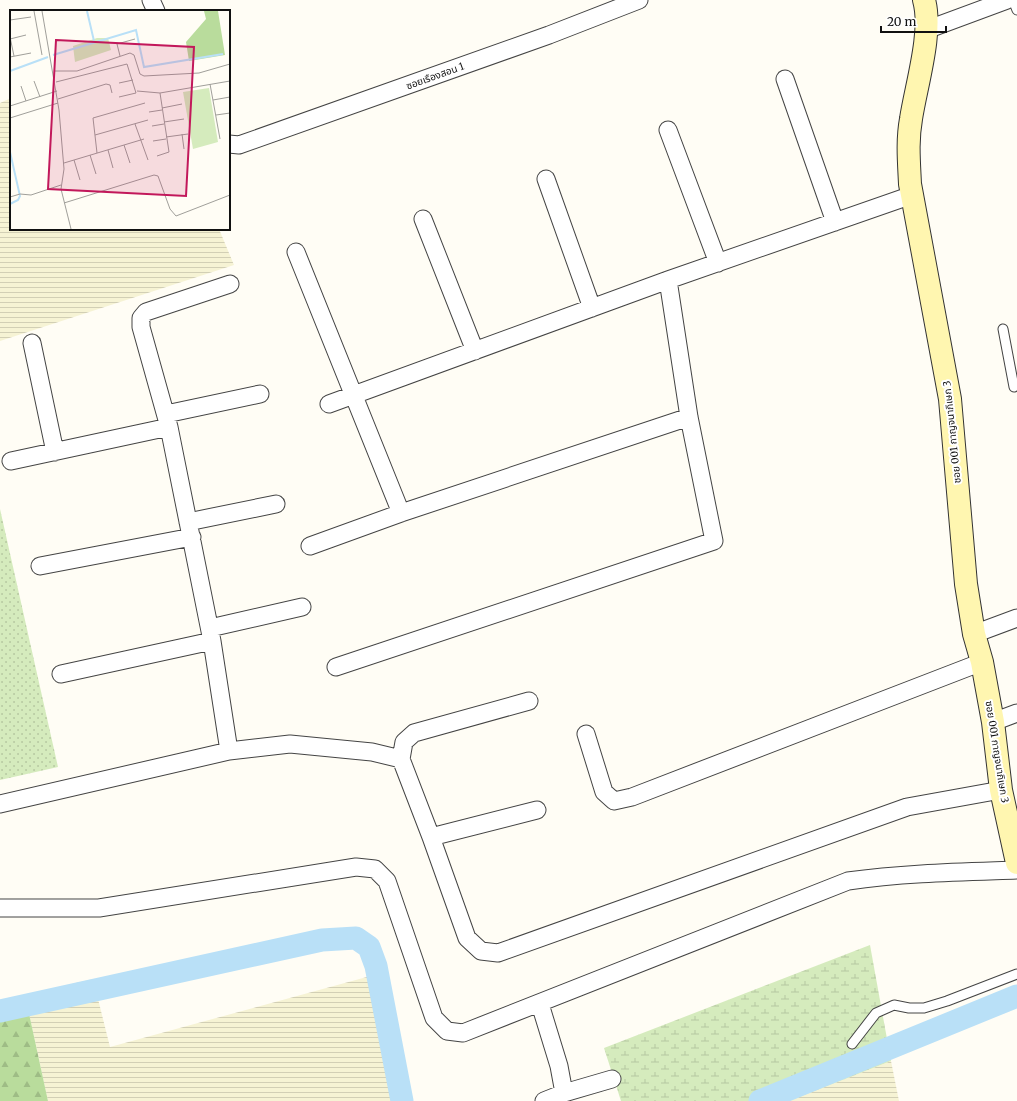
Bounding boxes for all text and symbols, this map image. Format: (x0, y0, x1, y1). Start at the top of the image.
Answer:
scale bar (881, 8, 946, 34)
inset map (10, 10, 230, 230)
text: 20 m (887, 14, 916, 29)
street label: ซอยเรืองสอน 1 (404, 59, 466, 92)
street label: ซอย 001 กาญจนาภิเษก 3 (940, 380, 964, 484)
street label: ซอย 001 กาญจนาภิเษก 3 (983, 700, 1012, 804)

